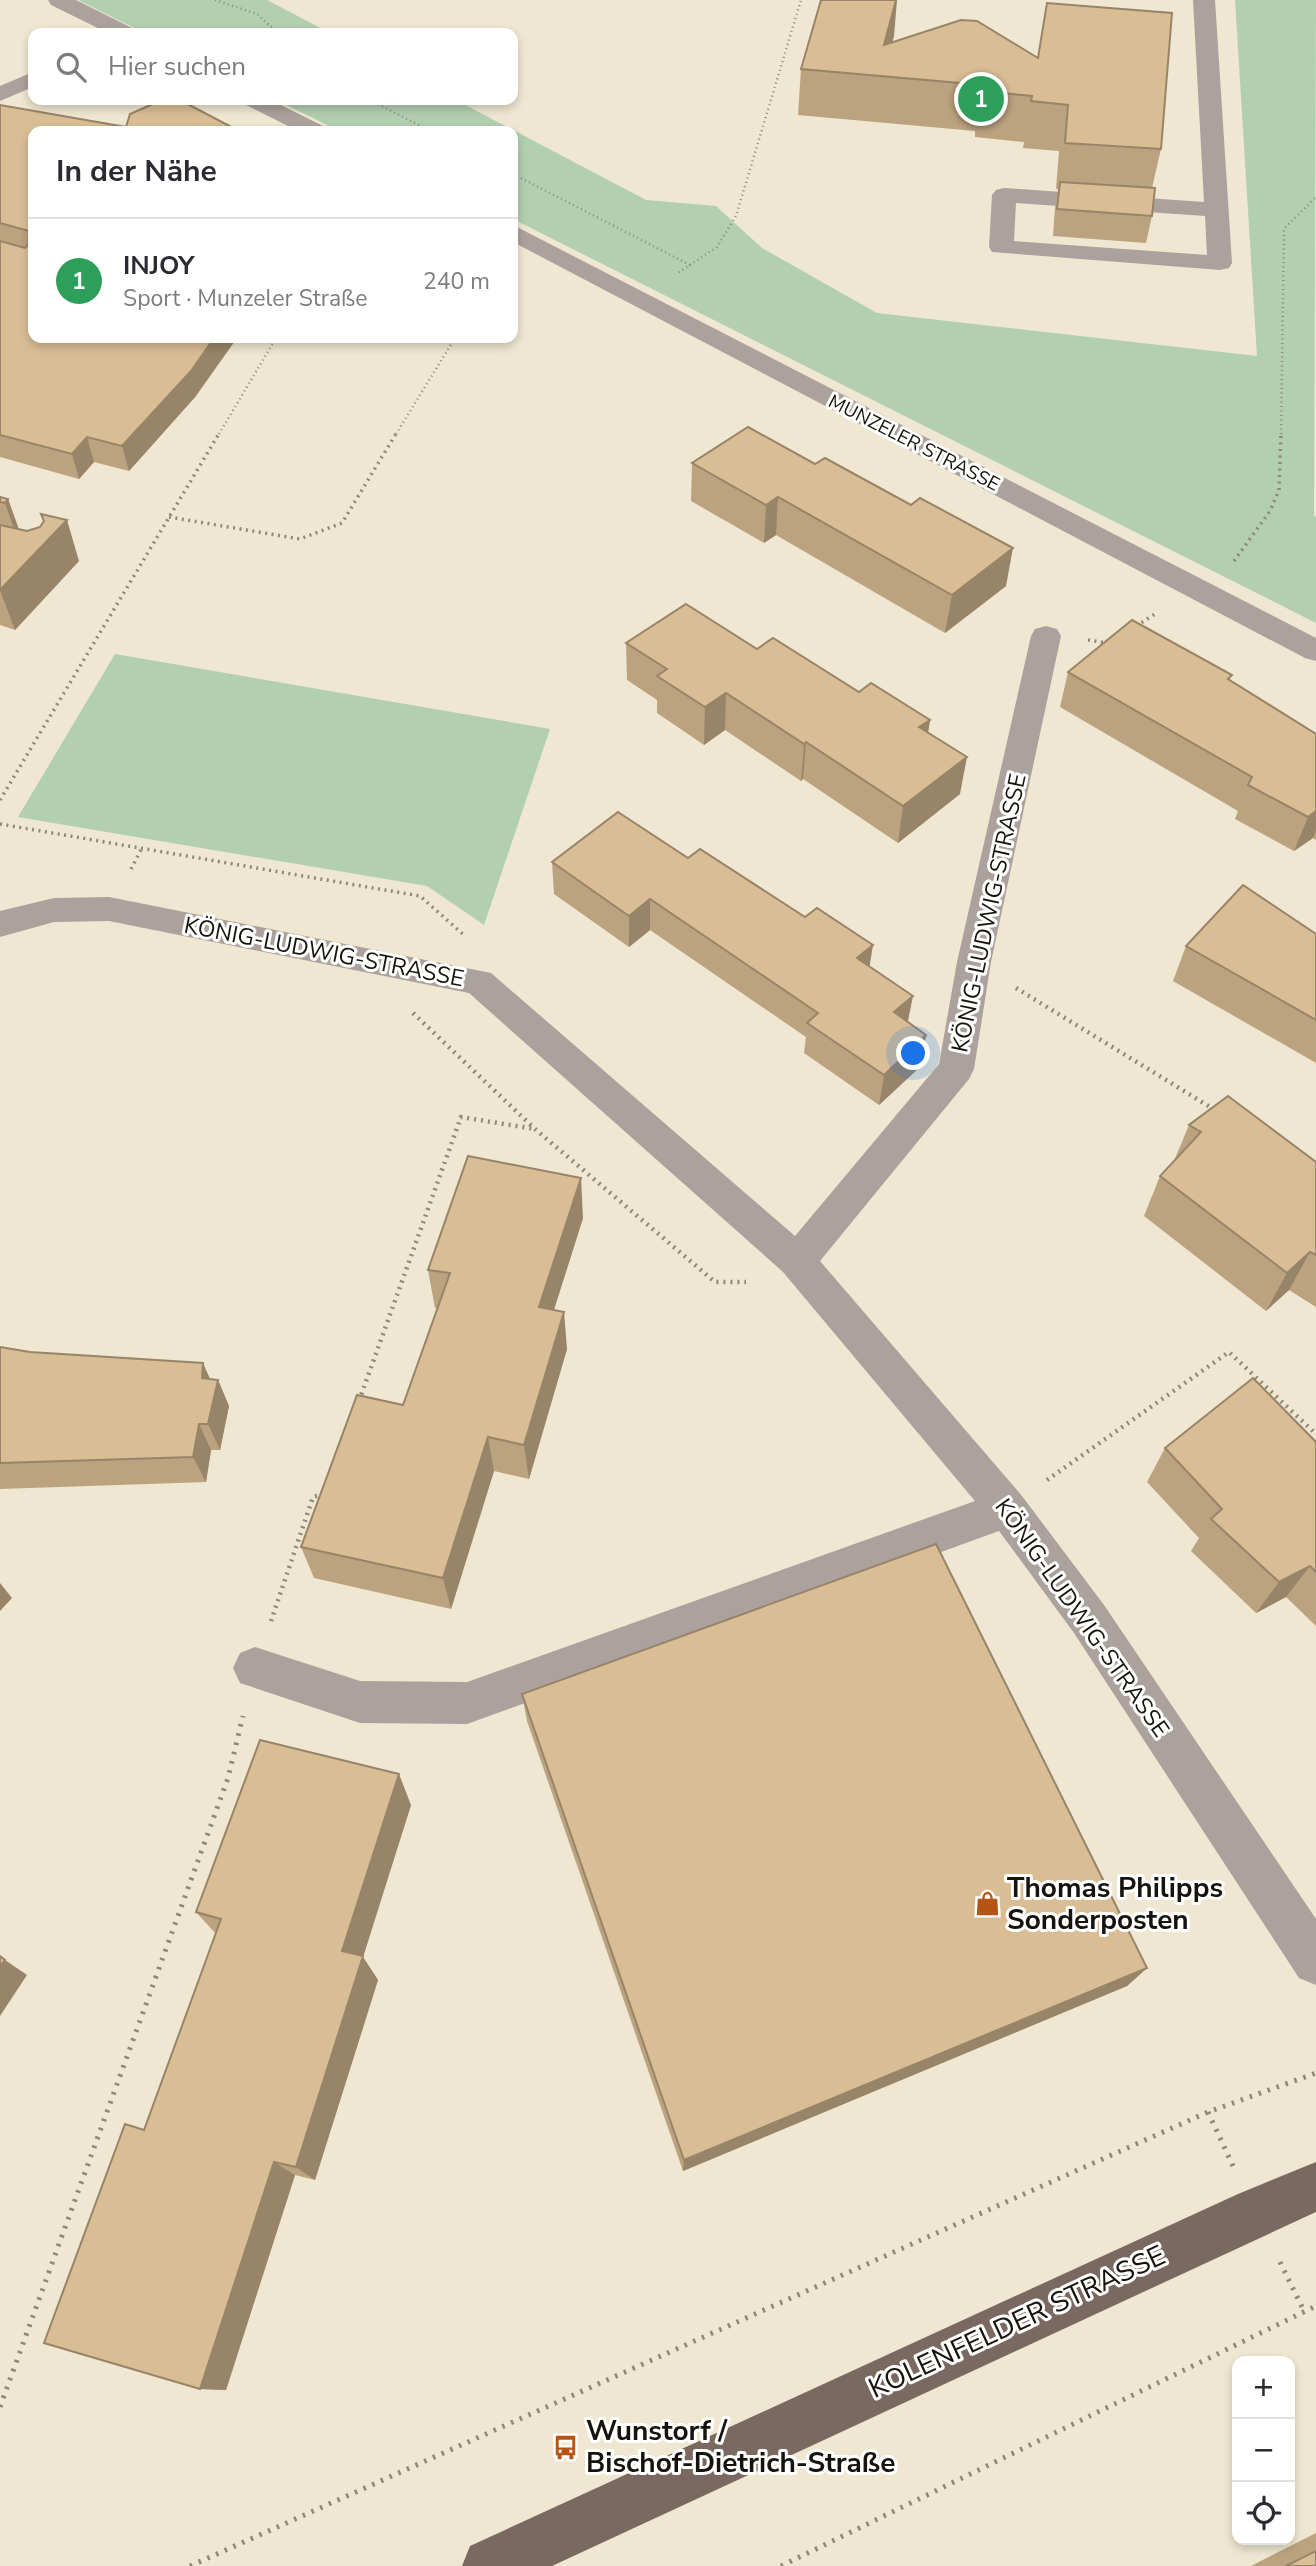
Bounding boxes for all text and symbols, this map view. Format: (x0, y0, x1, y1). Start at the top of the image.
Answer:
search box (28, 28, 518, 105)
icon: search (52, 48, 90, 86)
text: Hier suchen (108, 49, 246, 84)
pin: 1 (958, 73, 1004, 125)
text: In der Nähe (56, 151, 217, 192)
text: INJOY (123, 248, 194, 283)
text: 1 (72, 266, 86, 297)
text: 240 m (423, 266, 490, 297)
text: Sport · Munzeler Straße (123, 283, 368, 314)
street label: MUNZELER STRASSE (824, 389, 1004, 497)
street label: KÖNIG-LUDWIG-STRASSE (944, 771, 1034, 1055)
street label: KÖNIG-LUDWIG-STRASSE (181, 910, 467, 994)
your location (896, 1036, 930, 1070)
street label: KÖNIG-LUDWIG-STRASSE (988, 1493, 1176, 1743)
place label: Thomas Philipps Sonderposten (1007, 1869, 1223, 1939)
shop icon: Thomas Philipps Sonderposten (973, 1890, 1001, 1918)
street label: KOLENFELDER STRASSE (862, 2236, 1172, 2408)
map controls (1232, 2356, 1295, 2545)
button: + (1232, 2356, 1295, 2419)
place label: Wunstorf / Bischof-Dietrich-Straße (586, 2412, 895, 2482)
button: − (1232, 2419, 1295, 2482)
bus stop icon: Wunstorf / Bischof-Dietrich-Straße (552, 2433, 580, 2461)
button: locate (1232, 2482, 1295, 2545)

